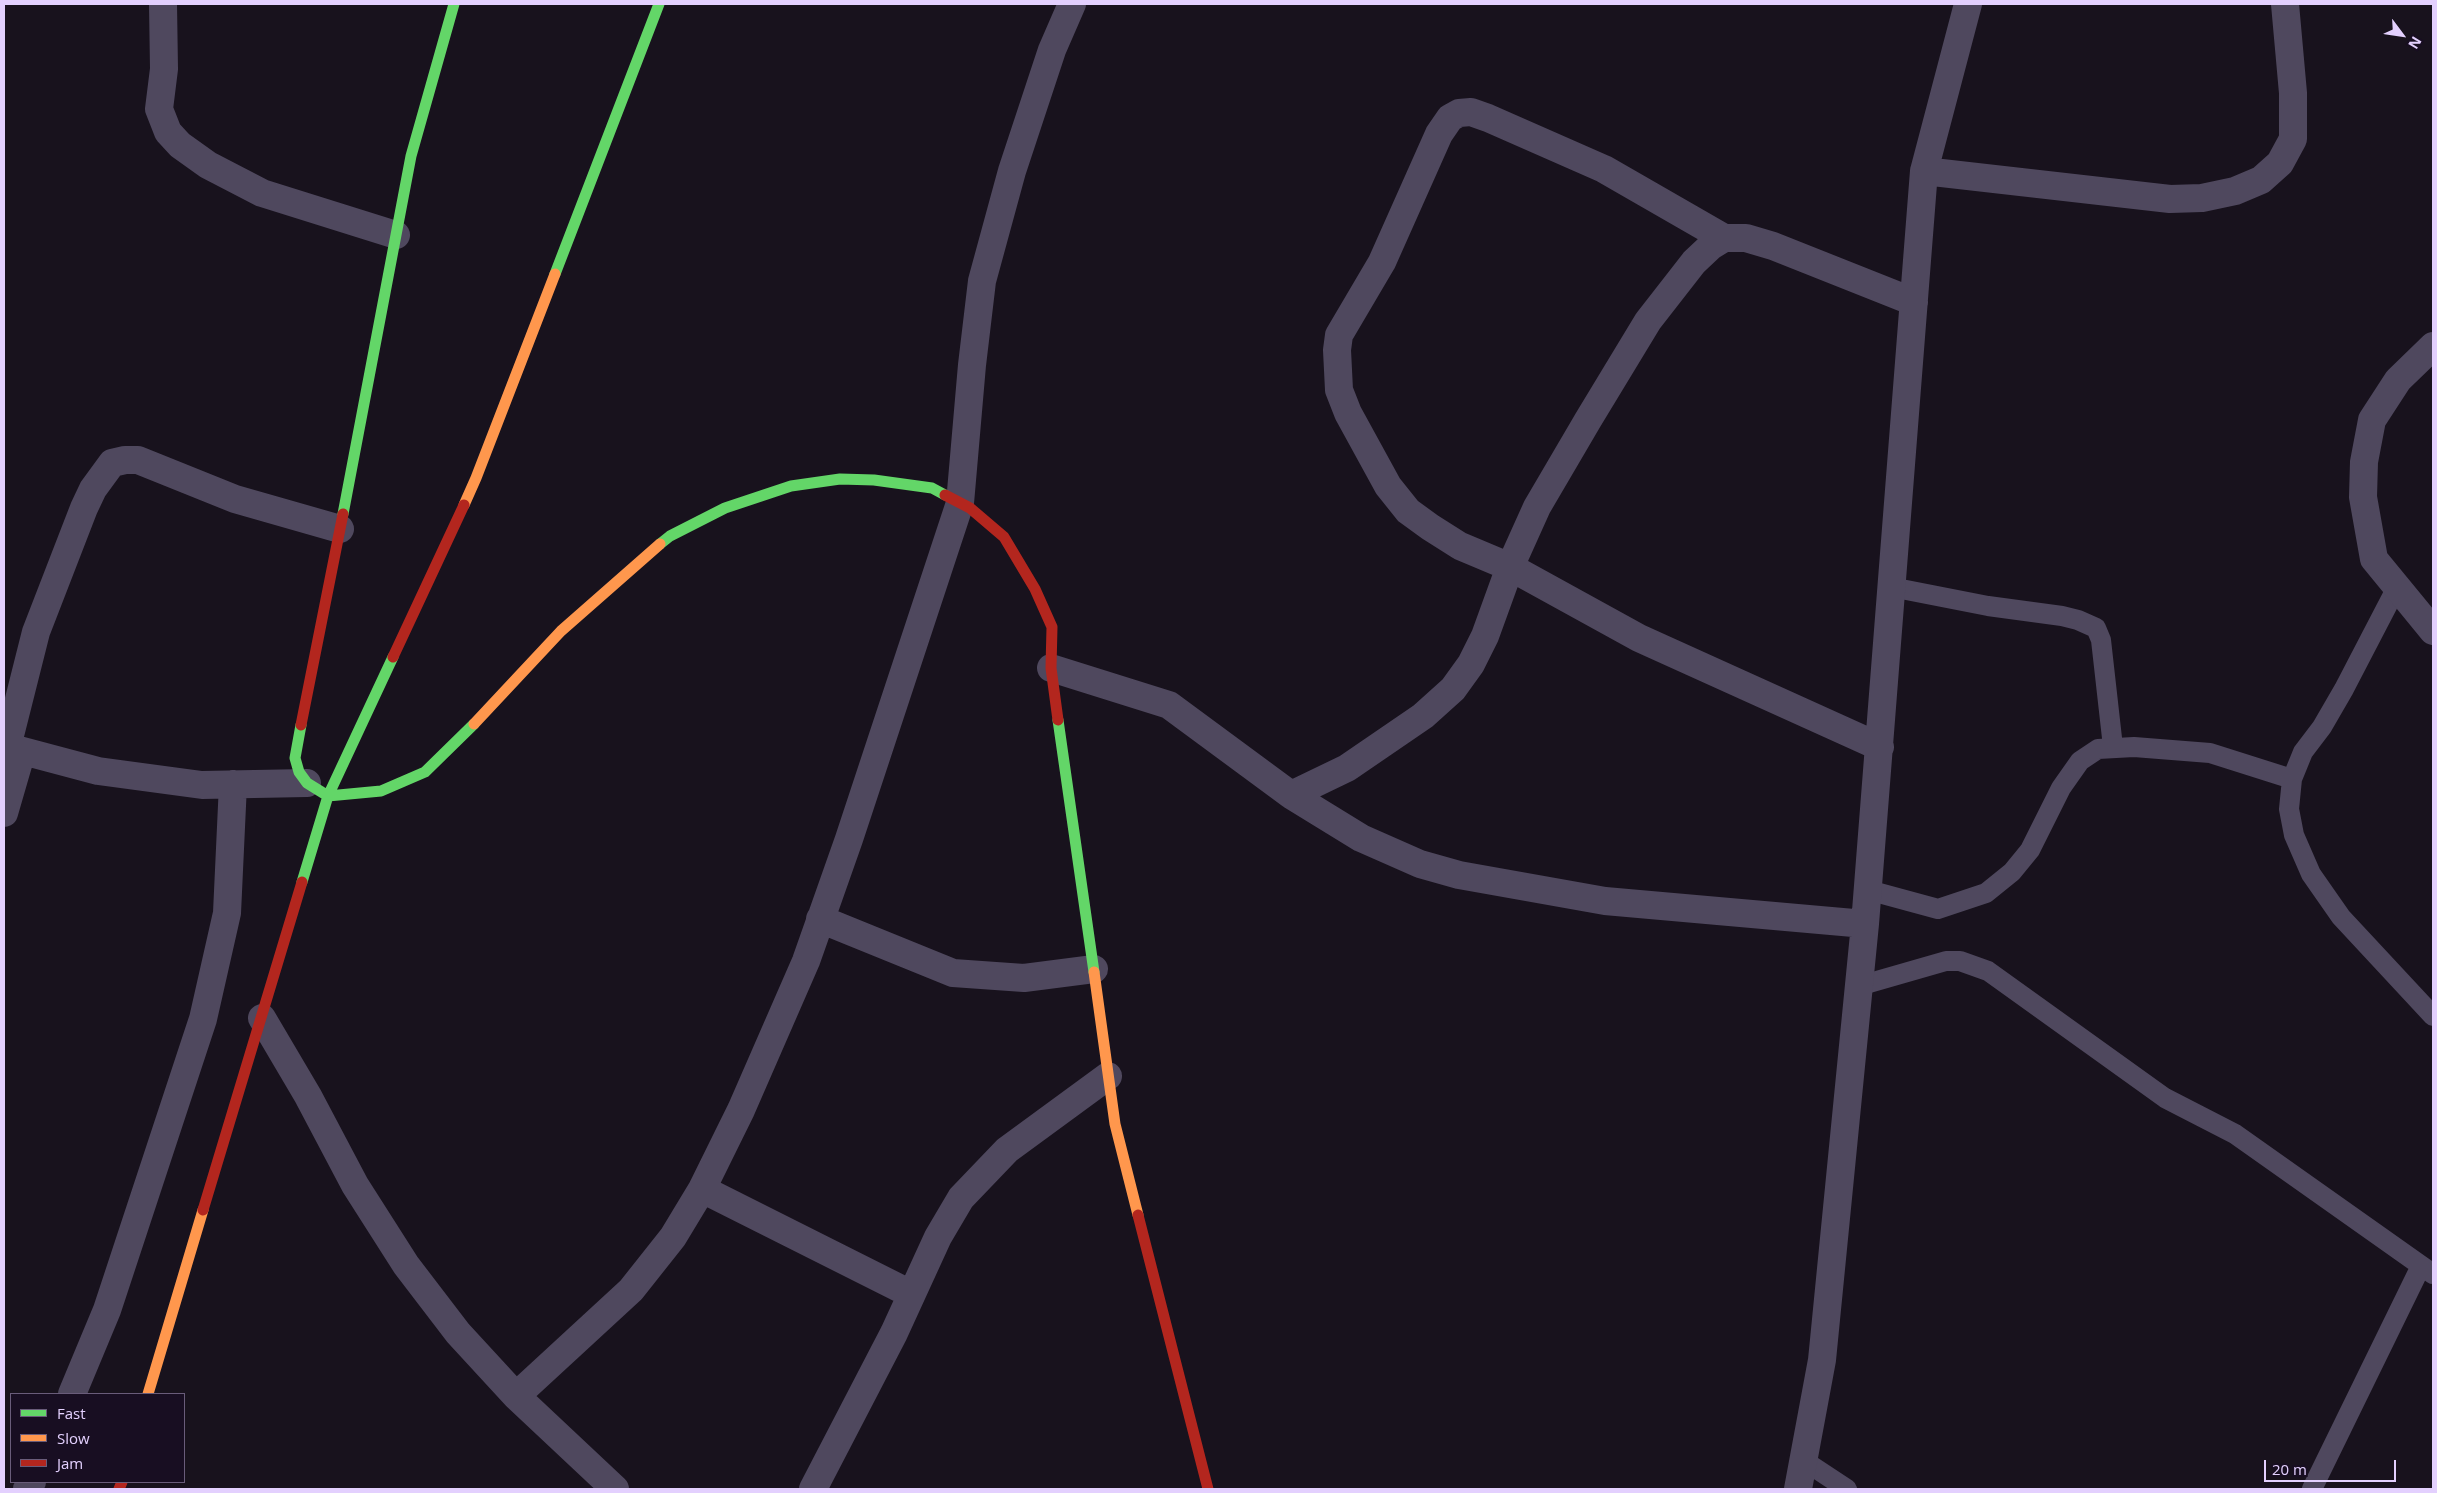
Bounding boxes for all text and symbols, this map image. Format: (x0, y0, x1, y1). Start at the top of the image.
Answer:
north arrow (2377, 10, 2427, 60)
text: N (2404, 33, 2426, 53)
legend (10, 1393, 185, 1483)
text: Fast (57, 1403, 86, 1423)
text: Slow (57, 1428, 90, 1448)
scale bar (2267, 1450, 2400, 1482)
text: Jam (57, 1453, 83, 1473)
text: 20 m (2272, 1459, 2307, 1479)

